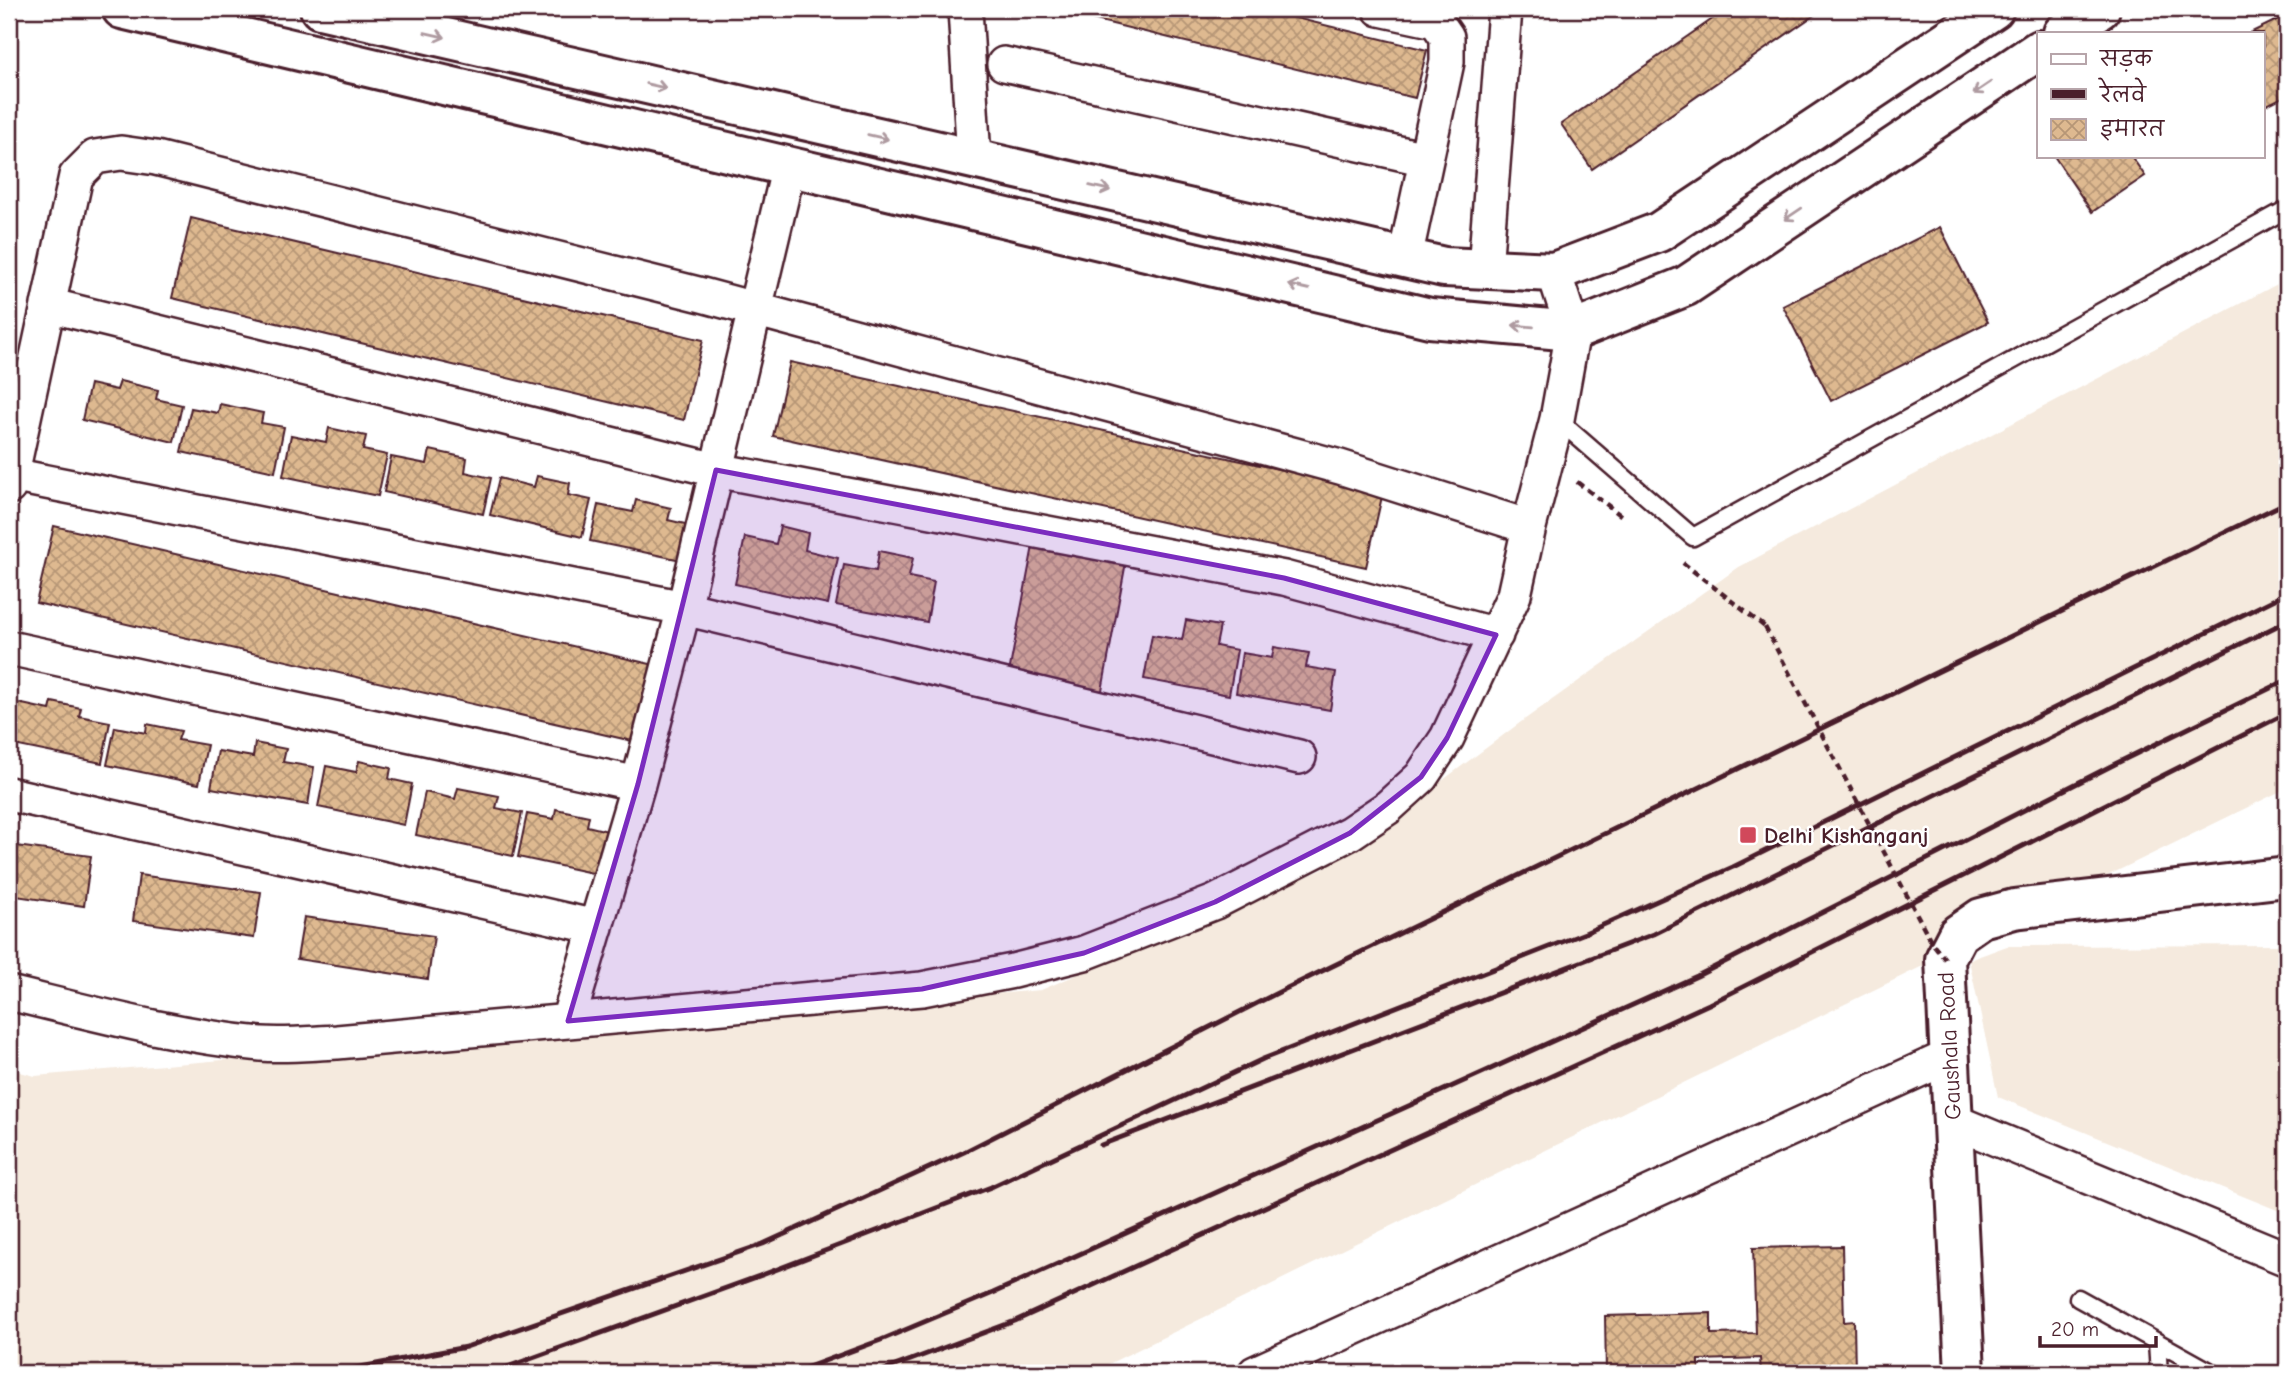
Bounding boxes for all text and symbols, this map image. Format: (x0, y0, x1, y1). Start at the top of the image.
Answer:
one-way arrow (423, 29, 445, 42)
legend (2037, 32, 2264, 158)
text: सड़क (2099, 47, 2153, 72)
text: रेलवे (2097, 77, 2147, 107)
one-way arrow (644, 80, 667, 93)
one-way arrow (1973, 80, 1992, 95)
text: इमारत (2100, 117, 2166, 141)
one-way arrow (866, 131, 889, 144)
one-way arrow (1088, 182, 1111, 195)
one-way arrow (1784, 207, 1803, 221)
one-way arrow (1288, 279, 1311, 293)
one-way arrow (1512, 320, 1535, 333)
place label: Delhi Kishanganj (1764, 822, 1928, 849)
marker: Delhi Kishanganj (1738, 825, 1758, 845)
street label: Gaushala Road (1932, 971, 1967, 1121)
scale bar (2040, 1305, 2156, 1349)
text: 20 m (2051, 1317, 2099, 1341)

